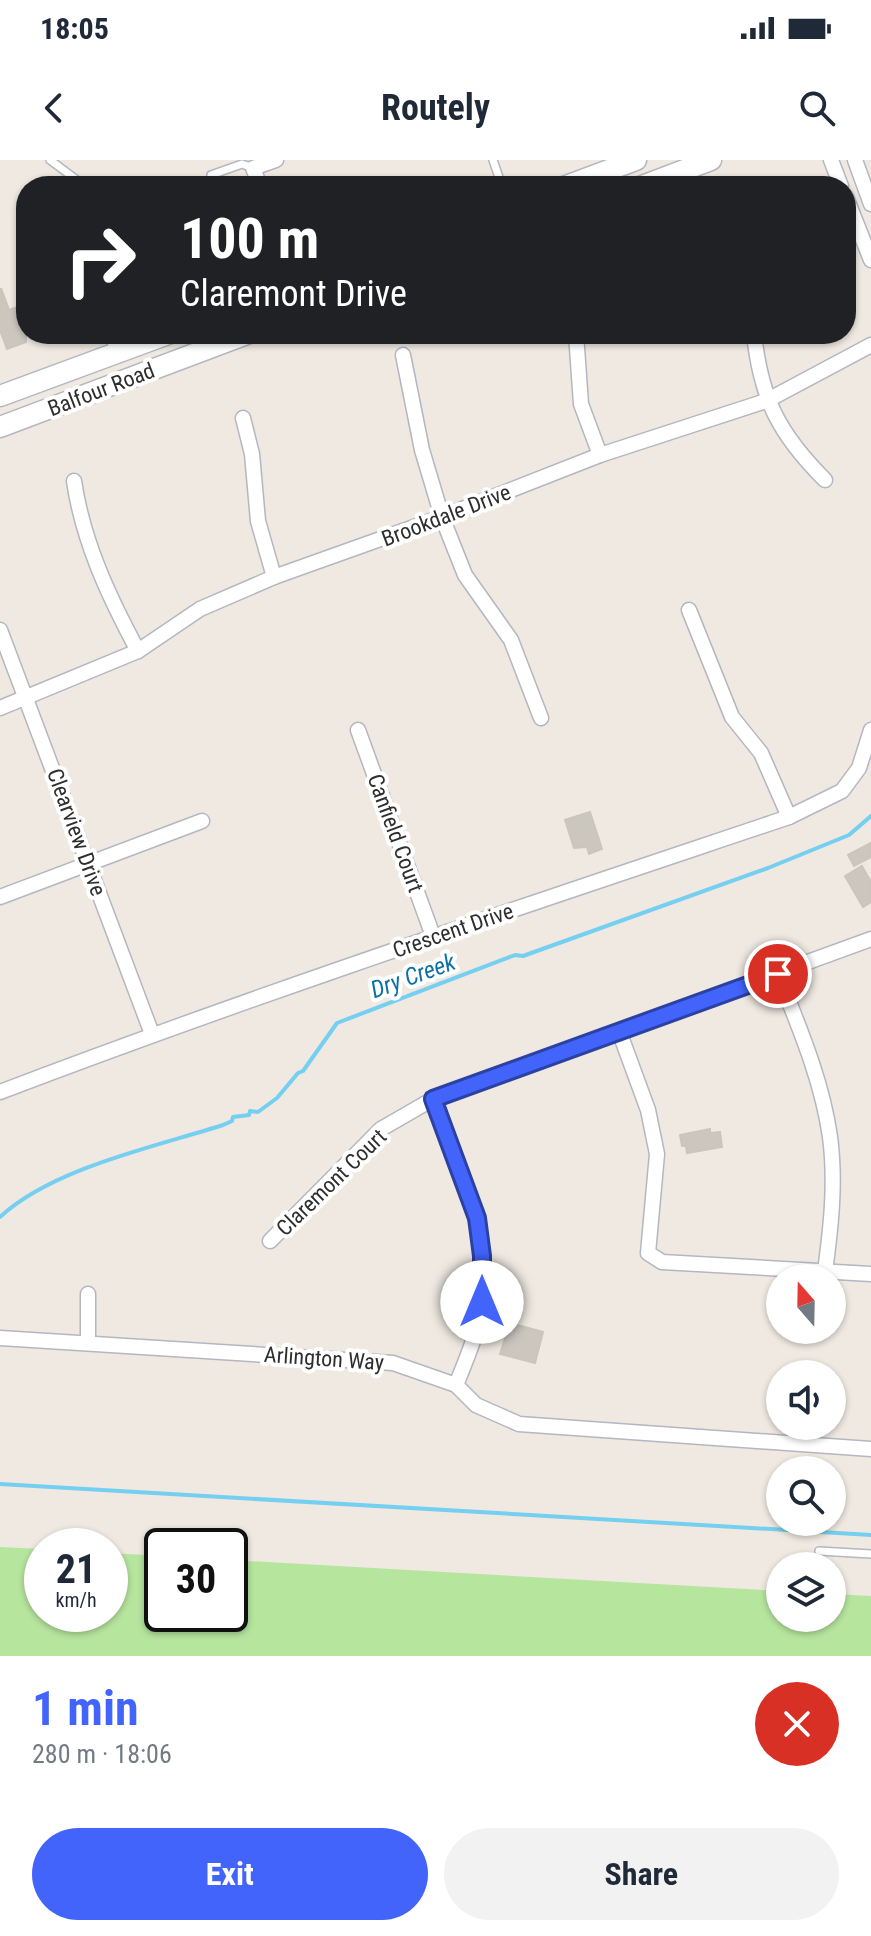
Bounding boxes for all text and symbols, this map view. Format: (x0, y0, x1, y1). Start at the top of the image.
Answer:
text: 18:05 (40, 11, 109, 46)
icon: back (32, 86, 76, 130)
icon: search (795, 86, 839, 130)
text: Routely (381, 87, 490, 129)
text: 100 m (180, 206, 319, 272)
icon: right (48, 208, 152, 312)
text: Claremont Drive (180, 273, 407, 315)
street label: Balfour Road (44, 358, 158, 421)
street label: Brookdale Drive (378, 479, 514, 552)
street label: Clearview Drive (42, 765, 111, 899)
street label: Canfield Court (363, 771, 428, 896)
street label: Crescent Drive (390, 898, 517, 963)
pin (744, 940, 812, 1008)
water label: Dry Creek (367, 948, 460, 1004)
icon: arrive (756, 952, 800, 996)
street label: Claremont Court (271, 1124, 391, 1241)
position arrow (440, 1260, 524, 1344)
north arrow (766, 1264, 846, 1344)
map controls (766, 1264, 846, 1632)
street label: Arlington Way (263, 1342, 385, 1375)
button: sound (766, 1360, 846, 1440)
button: search (766, 1456, 846, 1536)
speed limit sign: 30 (144, 1528, 248, 1632)
text: 21 (56, 1546, 96, 1593)
button: layers (766, 1552, 846, 1632)
text: km/h (55, 1588, 97, 1612)
text: 1 min (32, 1680, 139, 1737)
button: close (755, 1682, 839, 1766)
text: 280 m · 18:06 (32, 1739, 172, 1769)
button: Exit (32, 1828, 428, 1920)
button: Share (444, 1828, 839, 1920)

